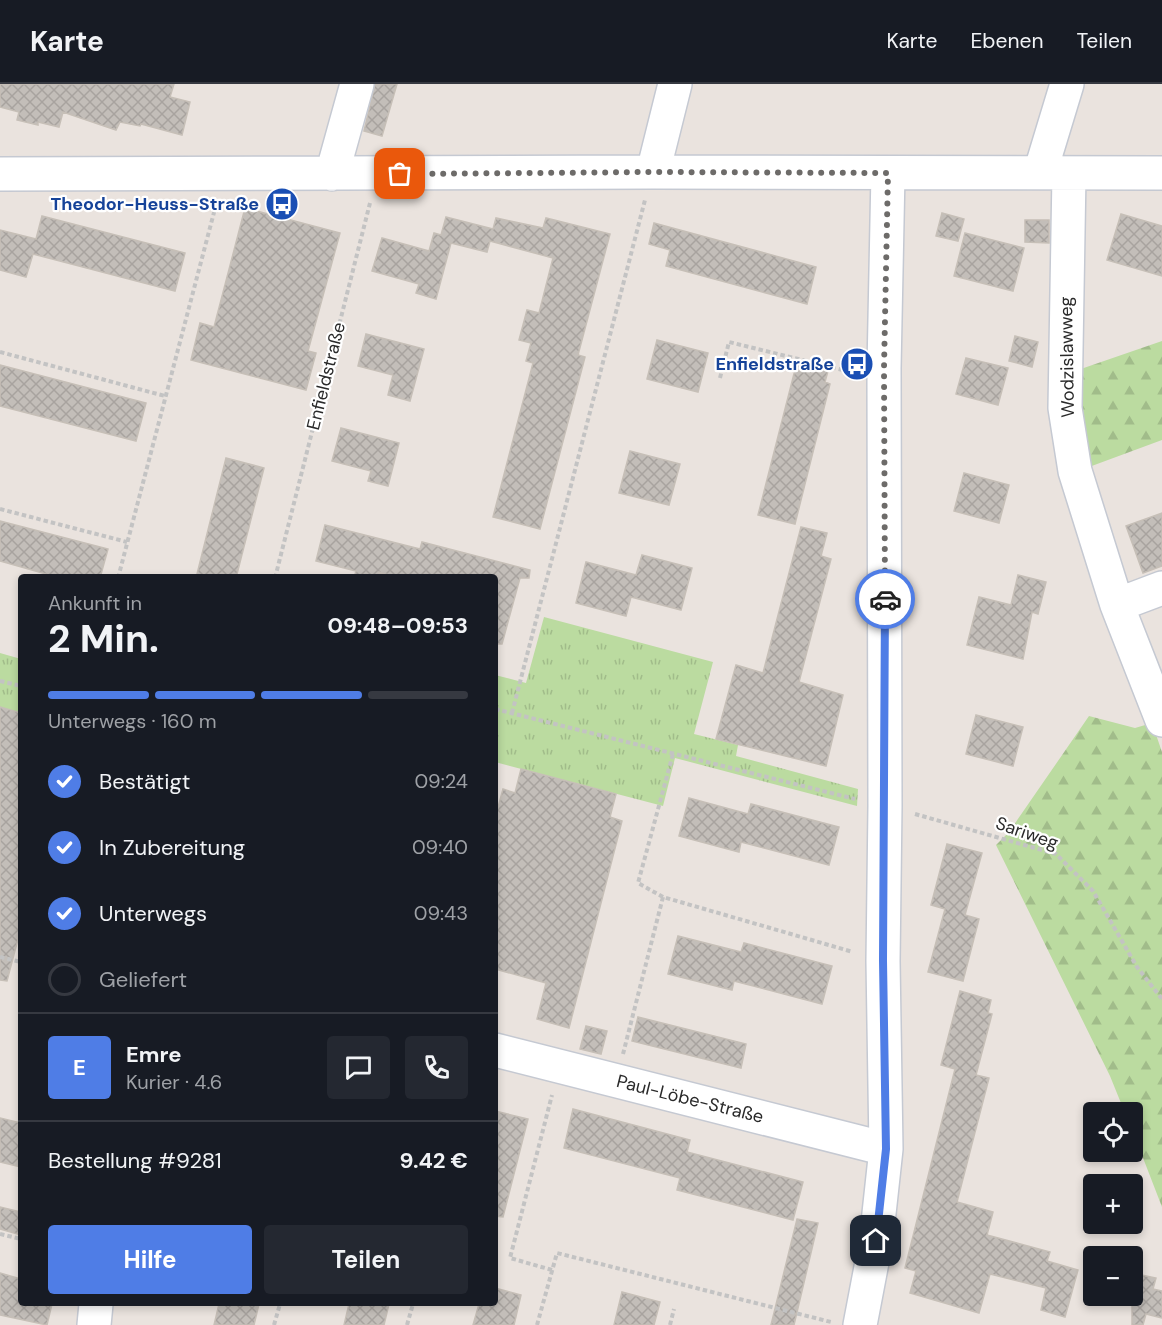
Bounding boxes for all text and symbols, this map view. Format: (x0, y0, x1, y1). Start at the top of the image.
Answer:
text: Karte (30, 23, 104, 60)
text: Karte (887, 27, 937, 55)
text: Ebenen (970, 27, 1043, 55)
text: Teilen (1076, 27, 1132, 55)
pin (374, 148, 425, 199)
icon: bag (383, 157, 416, 190)
bus stop icon: Theodor-Heuss-Straße (264, 186, 300, 222)
place label: Theodor-Heuss-Straße (50, 192, 259, 216)
street label: Wodzislawweg (1054, 296, 1080, 418)
street label: Enfieldstraße (301, 320, 351, 432)
bus stop icon: Enfieldstraße (839, 346, 875, 382)
place label: Enfieldstraße (715, 352, 834, 376)
courier (855, 569, 915, 629)
icon: car (869, 583, 902, 616)
text: Ankunft in (48, 590, 142, 616)
text: 09:48–09:53 (327, 611, 468, 640)
text: 2 Min. (48, 613, 159, 664)
text: Unterwegs · 160 m (48, 708, 217, 734)
icon: check (48, 765, 81, 798)
text: Bestätigt (99, 767, 190, 796)
text: 09:24 (414, 768, 468, 794)
street label: Sariweg (992, 811, 1062, 855)
icon: check (48, 831, 81, 864)
text: In Zubereitung (99, 833, 245, 862)
text: 09:40 (412, 834, 468, 860)
icon: check (48, 897, 81, 930)
text: Unterwegs (99, 899, 207, 928)
text: 09:43 (414, 900, 468, 926)
text: Geliefert (99, 965, 187, 994)
button: chat (327, 1036, 390, 1099)
button: phone (405, 1036, 468, 1099)
text: Emre (126, 1040, 182, 1069)
text: E (73, 1053, 86, 1082)
text: Kurier · 4.6 (126, 1069, 222, 1095)
street label: Paul-Löbe-Straße (614, 1069, 766, 1129)
map controls (1083, 1102, 1143, 1306)
button: locate (1083, 1102, 1143, 1162)
text: Bestellung #9281 (48, 1146, 222, 1175)
text: 9.42 € (400, 1146, 468, 1175)
button: + (1083, 1174, 1143, 1234)
pin (850, 1215, 901, 1266)
icon: home (859, 1224, 892, 1257)
button: Hilfe (48, 1225, 252, 1294)
button: Teilen (264, 1225, 468, 1294)
button: − (1083, 1246, 1143, 1306)

